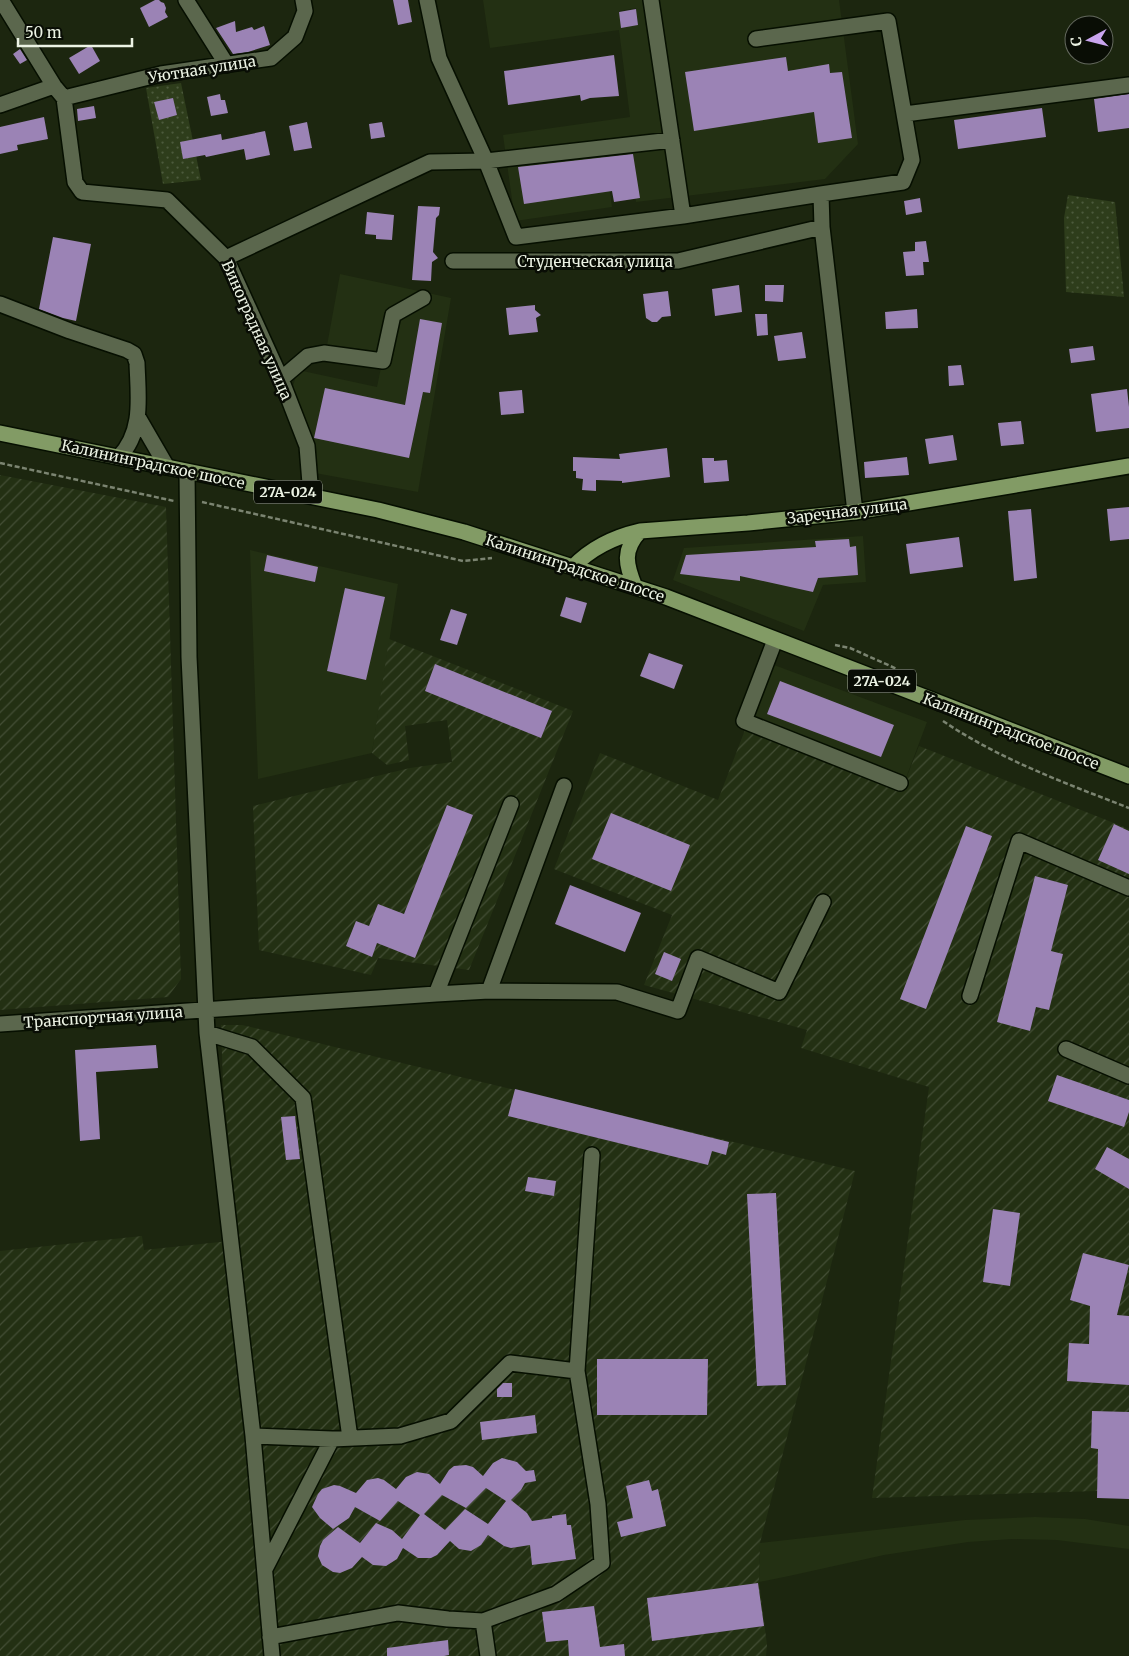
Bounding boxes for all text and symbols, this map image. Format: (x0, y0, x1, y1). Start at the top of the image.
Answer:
scale bar (18, 15, 131, 47)
north arrow (1064, 15, 1114, 65)
text: 50 m (25, 23, 62, 42)
text: С (1067, 36, 1086, 47)
street label: Уютная улица (146, 51, 257, 87)
street label: Студенческая улица (517, 252, 673, 271)
street label: Виноградная улица (218, 257, 296, 403)
street label: Калининградское шоссе (60, 435, 247, 493)
road number: 27А-024 (254, 481, 322, 504)
street label: Заречная улица (786, 494, 908, 528)
street label: Калининградское шоссе (483, 530, 667, 606)
road number: 27А-024 (848, 669, 916, 692)
street label: Калининградское шоссе (920, 689, 1102, 773)
street label: Транспортная улица (23, 1002, 183, 1032)

